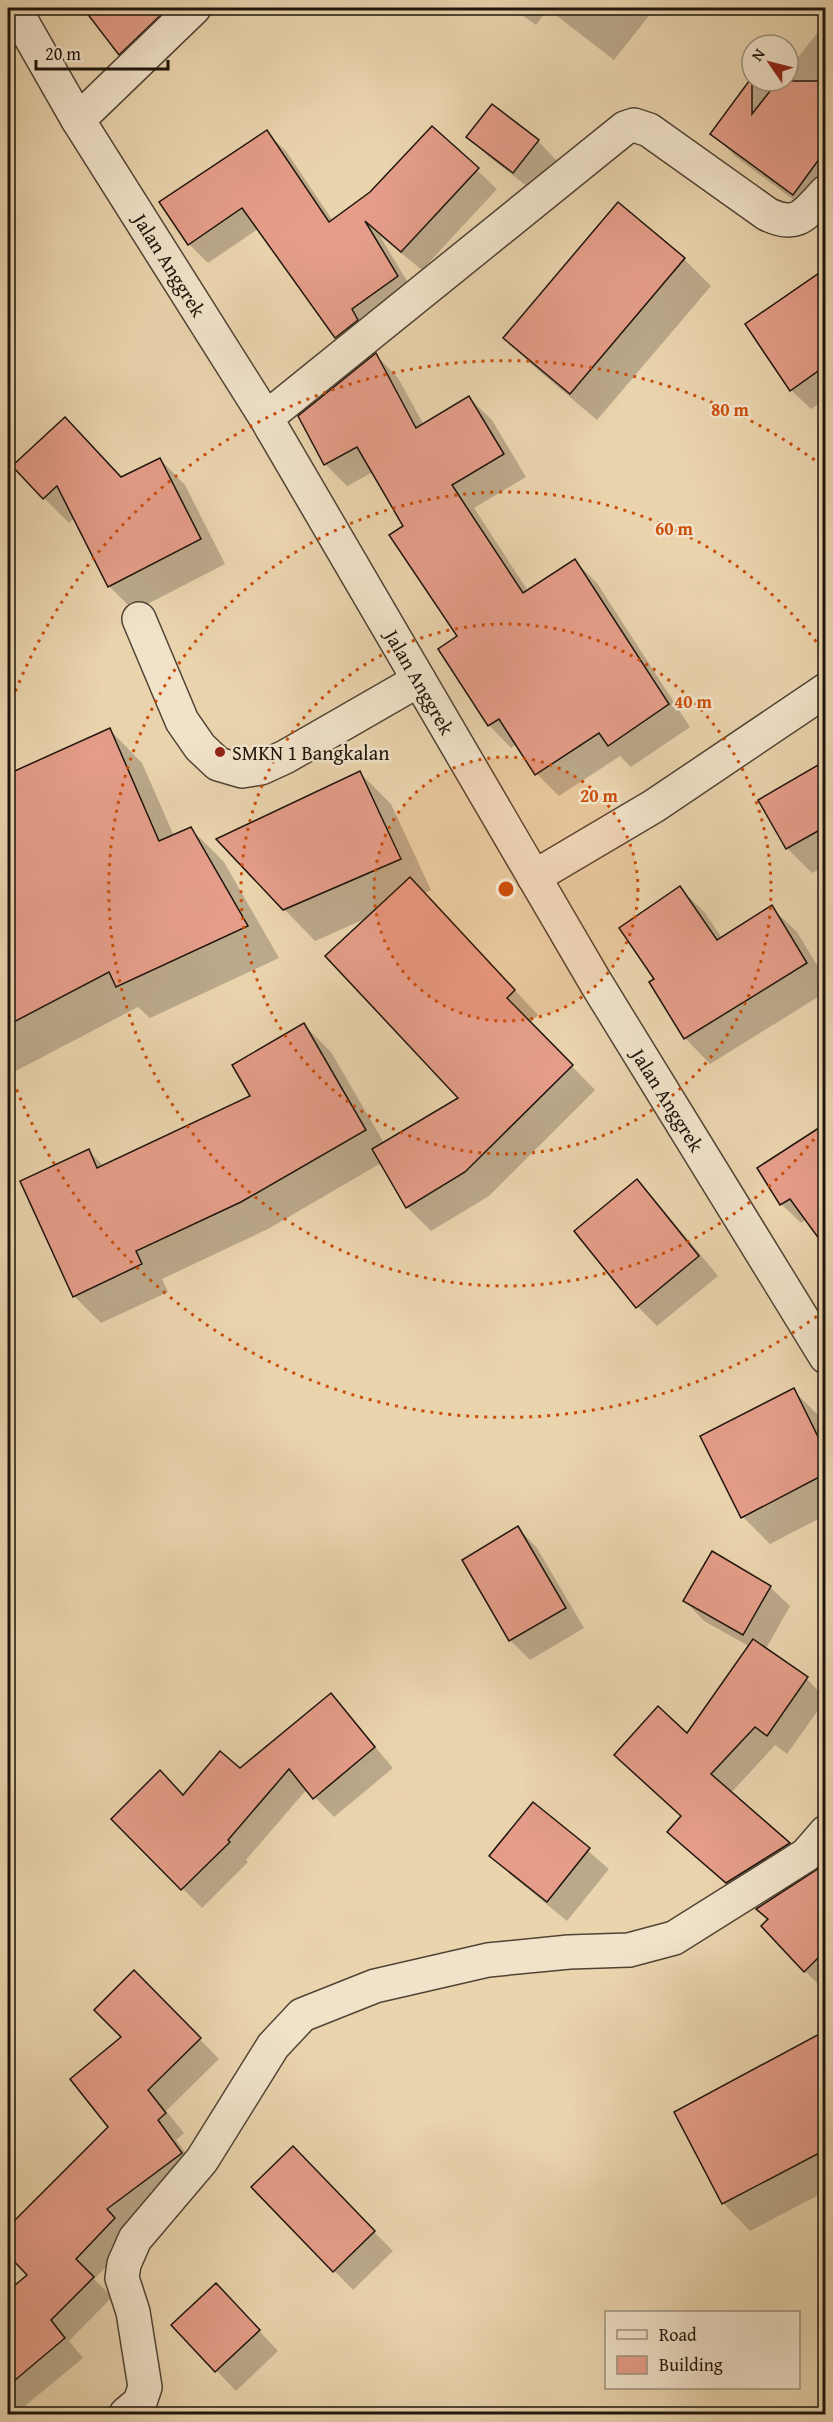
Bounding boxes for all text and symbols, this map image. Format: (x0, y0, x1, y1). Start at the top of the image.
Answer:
scale bar (36, 33, 168, 71)
north arrow (740, 33, 800, 93)
text: 20 m (45, 40, 81, 67)
text: N (745, 43, 771, 66)
street label: Jalan Anggrek (125, 205, 214, 323)
text: 80 m (711, 396, 750, 423)
text: 60 m (655, 515, 694, 542)
street label: Jalan Anggrek (377, 621, 462, 741)
text: 40 m (674, 688, 713, 715)
place label: SMKN 1 Bangkalan (232, 738, 389, 767)
marker: SMKN 1 Bangkalan (213, 745, 227, 759)
text: 20 m (580, 782, 619, 809)
centre of rings (496, 879, 516, 899)
street label: Jalan Anggrek (623, 1040, 712, 1158)
legend (605, 2311, 800, 2389)
text: Road (659, 2321, 697, 2348)
text: Building (659, 2351, 723, 2378)

